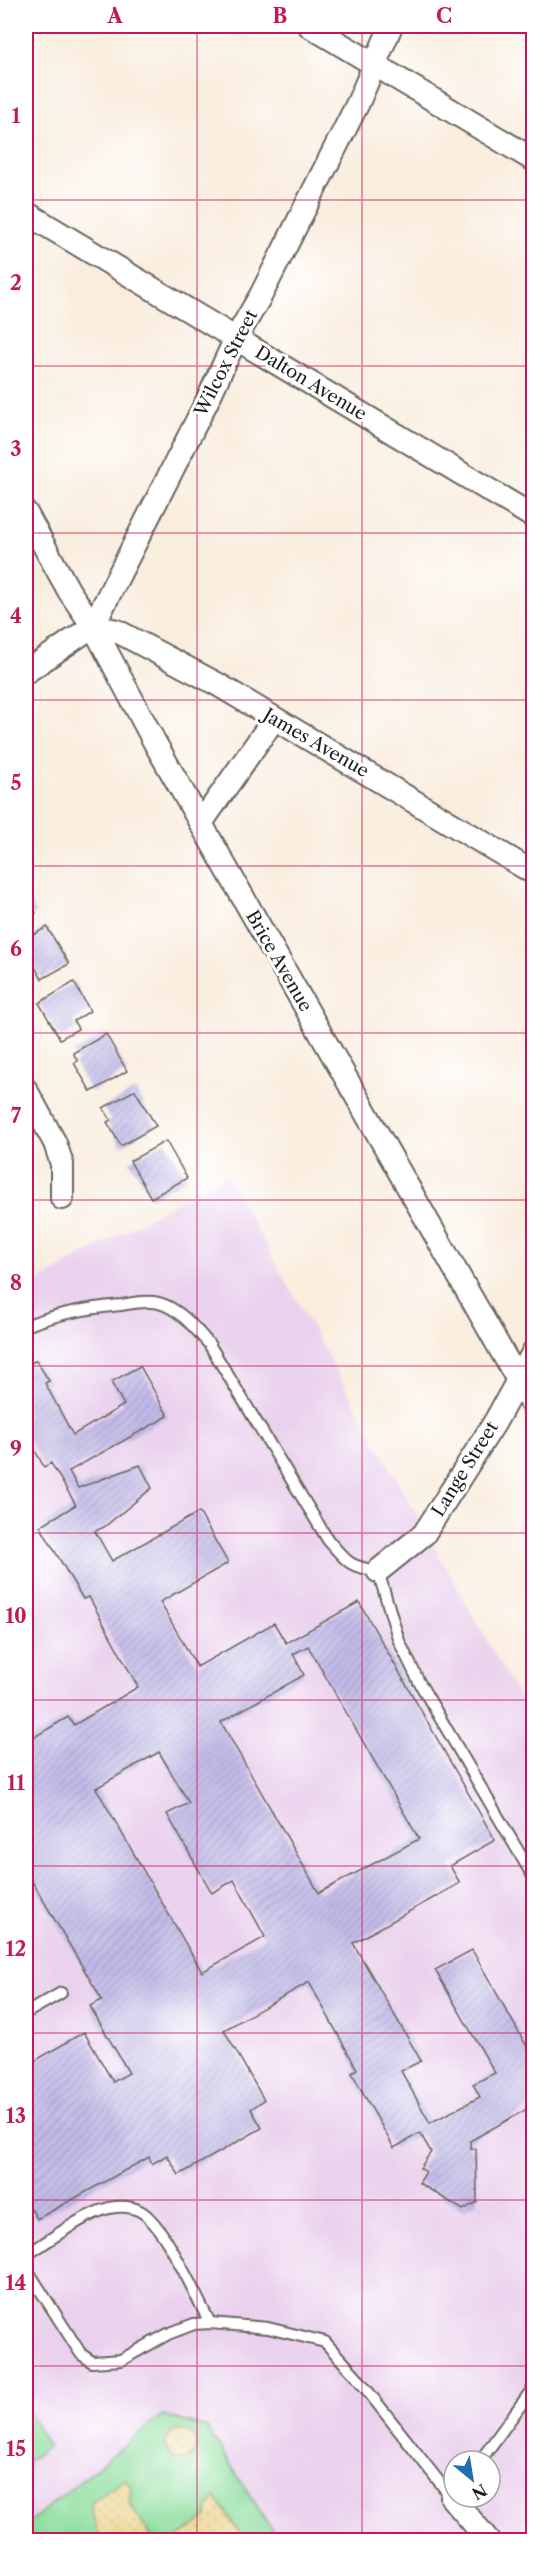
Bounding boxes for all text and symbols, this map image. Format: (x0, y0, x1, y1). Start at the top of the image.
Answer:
text: A (106, 4, 123, 28)
text: B (273, 4, 288, 28)
text: C (436, 4, 452, 28)
text: 1 (12, 104, 21, 128)
text: 2 (10, 271, 22, 295)
street label: Wilcox Street (189, 306, 263, 421)
street label: Dalton Avenue (251, 341, 371, 425)
text: 3 (10, 437, 22, 461)
text: 4 (10, 604, 22, 628)
street label: James Avenue (257, 702, 373, 782)
text: 5 (10, 771, 22, 795)
street label: Brice Avenue (241, 907, 317, 1015)
text: 6 (10, 937, 22, 961)
text: 7 (11, 1104, 22, 1128)
text: 8 (10, 1271, 22, 1295)
street label: Lange Street (427, 1417, 503, 1521)
text: 9 (10, 1437, 22, 1461)
text: 10 (5, 1604, 27, 1628)
text: 11 (7, 1771, 25, 1795)
text: 12 (6, 1937, 26, 1961)
text: 13 (6, 2104, 26, 2128)
text: 14 (6, 2271, 26, 2295)
text: 15 (6, 2437, 26, 2461)
north arrow (442, 2449, 502, 2509)
text: N (468, 2480, 491, 2504)

